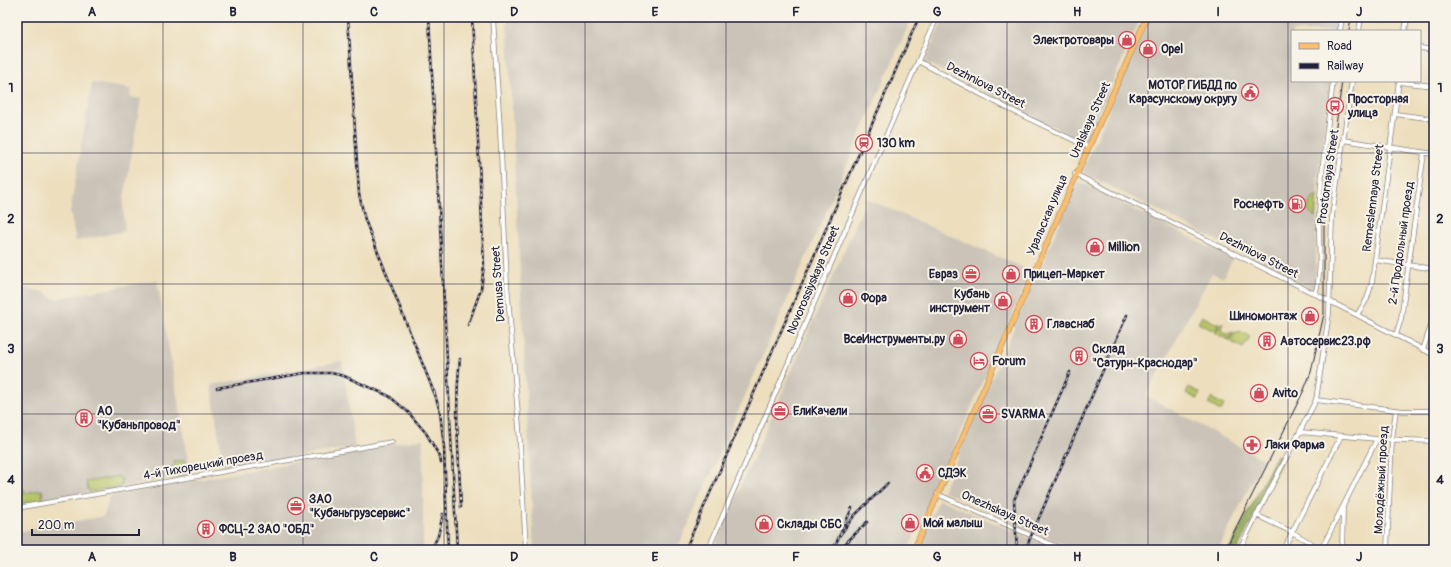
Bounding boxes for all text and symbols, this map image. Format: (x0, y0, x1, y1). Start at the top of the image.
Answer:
text: A (88, 4, 97, 20)
text: B (229, 4, 237, 20)
text: C (370, 4, 378, 20)
text: D (510, 4, 518, 20)
text: E (652, 4, 659, 20)
text: F (792, 4, 800, 20)
text: G (933, 4, 942, 20)
text: H (1073, 4, 1081, 20)
text: I (1216, 4, 1220, 20)
text: J (1356, 4, 1362, 20)
shop icon: Электротовары (1117, 30, 1137, 50)
legend (1291, 30, 1421, 82)
place label: Электротовары (1033, 33, 1114, 48)
shop icon: Opel (1138, 39, 1158, 59)
text: Road (1327, 39, 1352, 54)
place label: Opel (1161, 42, 1183, 57)
street label: Dezhniova Street (944, 59, 1028, 112)
text: Railway (1327, 59, 1363, 74)
place label: МОТОР ГИБДД по Карасунскому округу (1129, 78, 1238, 107)
street label: Uralskaya Street (1067, 79, 1114, 161)
text: 1 (8, 80, 14, 96)
text: 1 (1437, 80, 1443, 96)
public building icon: МОТОР ГИБДД по Карасунскому округу (1240, 82, 1260, 102)
place label: Просторная улица (1347, 92, 1409, 121)
bus stop icon: Просторная улица (1325, 96, 1345, 116)
street label: Prostornaya Street (1314, 128, 1343, 226)
station icon: 130 km (854, 133, 874, 153)
place label: 130 km (877, 136, 915, 151)
street label: Remeslennaya Street (1359, 143, 1388, 253)
street label: Уральская улица (1024, 172, 1071, 258)
street label: 2-й Продольный проезд (1385, 180, 1418, 306)
fuel station icon: Роснефть (1287, 194, 1307, 214)
place label: Роснефть (1234, 197, 1284, 212)
text: 2 (7, 211, 15, 227)
text: 2 (1436, 211, 1444, 227)
street label: Novorossiyskaya Street (784, 223, 843, 337)
street label: Dezhniova Street (1217, 229, 1301, 282)
shop icon: Million (1085, 237, 1105, 257)
place label: Million (1108, 240, 1140, 255)
street label: Demusa Street (488, 245, 509, 322)
office icon: Евраз (961, 264, 981, 284)
shop icon: Прицеп-Маркет (1001, 264, 1021, 284)
place label: Евраз (929, 267, 958, 282)
place label: Прицеп-Маркет (1024, 267, 1106, 282)
place label: Кубань инструмент (929, 287, 991, 316)
shop icon: Фора (838, 288, 858, 308)
place label: Фора (860, 291, 887, 306)
shop icon: Кубань инструмент (993, 291, 1013, 311)
shop icon: Шиномонтаж (1300, 306, 1320, 326)
place label: Шиномонтаж (1229, 309, 1297, 324)
building icon: Главснаб (1024, 314, 1044, 334)
place label: Главснаб (1047, 317, 1095, 332)
shop icon: ВсеИнструменты.ру (948, 329, 968, 349)
building icon: Автосервис23.рф (1257, 331, 1277, 351)
place label: ВсеИнструменты.ру (843, 332, 946, 347)
place label: Автосервис23.рф (1280, 334, 1372, 349)
text: 3 (7, 341, 15, 357)
text: 3 (1436, 341, 1444, 357)
place label: Склад "Сатурн-Краснодар" (1092, 342, 1198, 371)
building icon: Склад "Сатурн-Краснодар" (1069, 346, 1089, 366)
hotel icon: Forum (969, 351, 989, 371)
place label: Forum (992, 354, 1026, 369)
shop icon: Avito (1249, 383, 1269, 403)
place label: Avito (1272, 386, 1298, 401)
office icon: ЕлиКачели (770, 401, 790, 421)
place label: АО "Кубаньпровод" (97, 404, 181, 433)
place label: ЕлиКачели (793, 404, 848, 419)
office icon: SVARMA (978, 404, 998, 424)
place label: SVARMA (1001, 407, 1046, 422)
building icon: АО "Кубаньпровод" (74, 408, 94, 428)
street label: Молодёжный проезд (1371, 425, 1392, 535)
pharmacy icon: Лаки Фарма (1242, 435, 1262, 455)
place label: Лаки Фарма (1264, 438, 1325, 453)
street label: 4-й Тихорецкий проезд (142, 447, 265, 483)
public building icon: СДЭК (915, 463, 935, 483)
place label: СДЭК (938, 466, 967, 481)
text: 4 (7, 472, 15, 488)
text: 4 (1436, 472, 1444, 488)
street label: Onezhskaya Street (959, 487, 1051, 539)
place label: ЗАО "Кубаньгрузсервис" (309, 492, 411, 521)
office icon: ЗАО "Кубаньгрузсервис" (286, 496, 306, 516)
scale bar (32, 511, 139, 537)
shop icon: Мой малыш (900, 513, 920, 533)
shop icon: Склады СБС (754, 514, 774, 534)
place label: Мой малыш (923, 516, 983, 531)
place label: Склады СБС (777, 517, 843, 532)
text: 200 m (38, 518, 75, 533)
building icon: ФСЦ-2 ЗАО "ОБД" (196, 519, 216, 539)
place label: ФСЦ-2 ЗАО "ОБД" (218, 522, 314, 537)
text: A (88, 549, 97, 565)
text: B (229, 549, 237, 565)
text: C (370, 549, 378, 565)
text: D (510, 549, 518, 565)
text: E (652, 549, 659, 565)
text: F (792, 549, 800, 565)
text: G (933, 549, 942, 565)
text: H (1073, 549, 1081, 565)
text: I (1216, 549, 1220, 565)
text: J (1356, 549, 1362, 565)

